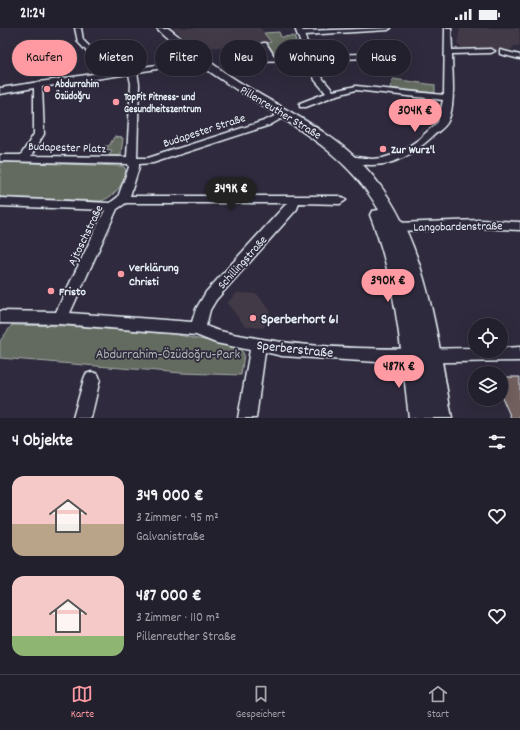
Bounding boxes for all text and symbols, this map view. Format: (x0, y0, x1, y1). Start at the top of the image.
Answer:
text: 21:24 (20, 3, 45, 25)
chip: Kaufen (12, 40, 77, 76)
chip: Mieten (85, 40, 147, 76)
chip: Filter (155, 40, 212, 76)
chip: Neu (220, 40, 267, 76)
chip: Wohnung (275, 40, 349, 76)
chip: Haus (357, 40, 411, 76)
place label: Abdurrahim Özüdoğru (55, 78, 99, 104)
street label: Pillenreuther Straße (236, 82, 324, 144)
marker: Abdurrahim Özüdoğru (42, 84, 52, 94)
place label: TopFit Fitness- und Gesundheitszentrum (124, 91, 202, 117)
marker: TopFit Fitness- und Gesundheitszentrum (111, 97, 121, 107)
pin: 304K € (382, 99, 448, 133)
text: 304K € (398, 102, 432, 121)
street label: Budapester Straße (161, 110, 248, 153)
street label: Budapester Platz (28, 139, 107, 158)
place label: Zur Wurz'l (391, 142, 435, 159)
marker: Zur Wurz'l (378, 144, 388, 154)
pin: 349K € (198, 177, 264, 211)
text: 349K € (214, 180, 248, 199)
street label: Ajtoschstraße (64, 203, 108, 269)
street label: Langobardenstraße (413, 218, 503, 237)
street label: Schillingstraße (214, 232, 272, 294)
place label: Verklärung Christi (129, 260, 179, 291)
marker: Verklärung Christi (116, 269, 126, 279)
pin: 390K € (355, 269, 421, 303)
text: 390K € (370, 272, 406, 291)
place label: Fristo (59, 284, 86, 301)
marker: Fristo (46, 286, 56, 296)
place label: Sperberhort 61 (261, 310, 339, 330)
marker: Sperberhort 61 (248, 313, 258, 323)
map controls (468, 318, 508, 406)
button: locate (468, 318, 508, 358)
street label: Sperberstraße (255, 336, 334, 364)
park label: Abdurrahim-Özüdoğru-Park (96, 345, 240, 365)
pin: 487K € (366, 355, 432, 389)
text: 487K € (383, 358, 415, 377)
button: layers (468, 366, 508, 406)
text: 4 Objekte (12, 430, 73, 454)
icon: filters (486, 431, 508, 453)
text: 349 000 € (136, 485, 203, 509)
icon: home (44, 492, 92, 540)
icon: heart (486, 505, 508, 527)
text: 3 Zimmer · 95 m² (136, 509, 219, 528)
text: Galvanistraße (136, 528, 205, 547)
text: 487 000 € (136, 585, 201, 609)
icon: home (44, 592, 92, 640)
icon: heart (486, 605, 508, 627)
text: 3 Zimmer · 110 m² (136, 609, 220, 628)
text: Pillenreuther Straße (136, 628, 236, 647)
tab: Karte (71, 683, 94, 723)
tab: Gespeichert (236, 683, 285, 723)
tab: Start (427, 683, 449, 723)

